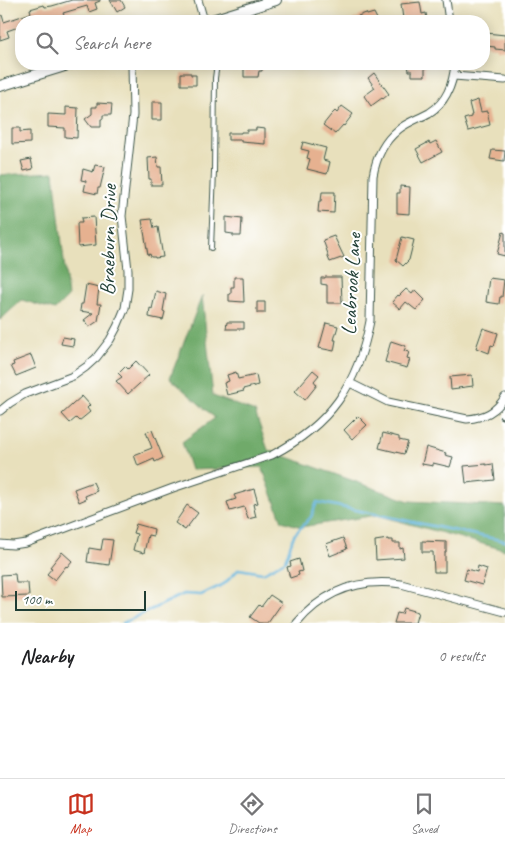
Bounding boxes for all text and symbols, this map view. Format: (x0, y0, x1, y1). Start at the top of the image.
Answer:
search box (15, 15, 490, 70)
icon: search (33, 29, 61, 57)
text: Search here (73, 31, 150, 55)
street label: Braeburn Drive (94, 183, 122, 296)
street label: Leabrook Lane (335, 231, 367, 336)
scale bar (15, 588, 146, 611)
text: 100 m (22, 591, 52, 608)
text: Nearby (20, 643, 73, 669)
text: 0 results (438, 646, 485, 666)
tab: Map (67, 790, 95, 837)
tab: Directions (228, 790, 277, 837)
tab: Saved (410, 790, 438, 837)

